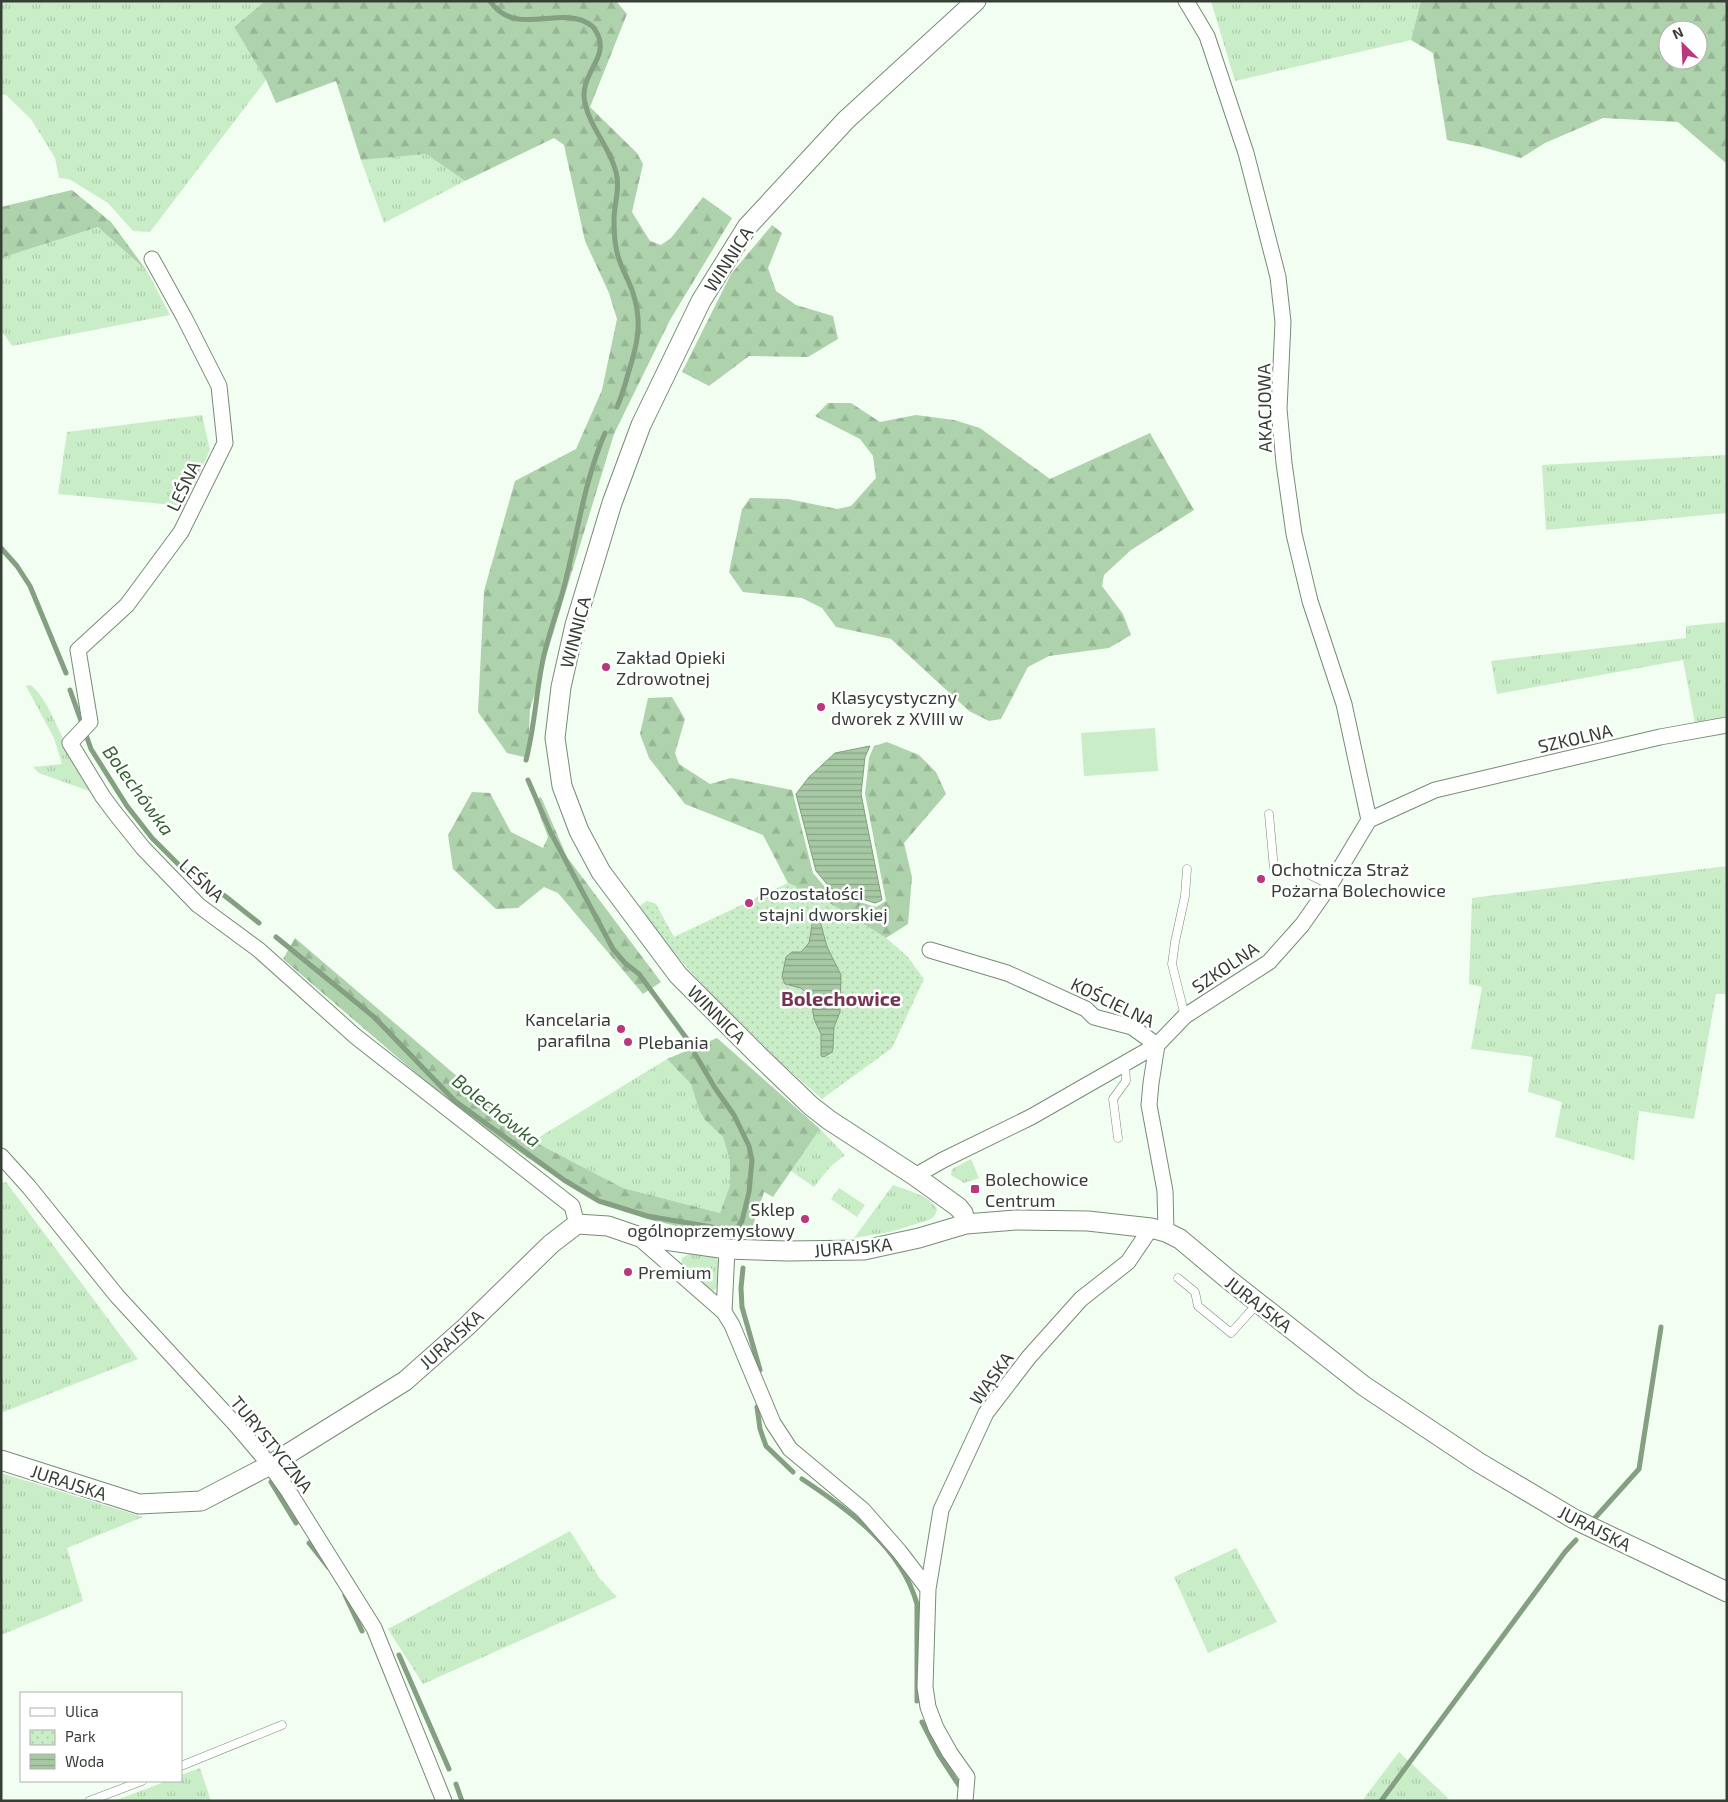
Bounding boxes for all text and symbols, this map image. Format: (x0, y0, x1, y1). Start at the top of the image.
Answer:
north arrow (1658, 20, 1708, 70)
text: N (1669, 23, 1686, 42)
street label: WINNICA (699, 222, 758, 296)
street label: AKACJOWA (1252, 362, 1276, 453)
street label: LEŚNA (161, 457, 205, 515)
street label: WINNICA (555, 593, 595, 670)
place label: Zakład Opieki Zdrowotnej (616, 646, 726, 689)
marker: Zakład Opieki Zdrowotnej (600, 661, 612, 673)
place label: Klasycystyczny dworek z XVIII w (831, 686, 964, 729)
marker: Klasycystyczny dworek z XVIII w (815, 701, 827, 713)
street label: SZKOLNA (1536, 719, 1615, 757)
water label: Bolechówka (99, 740, 179, 840)
street label: LEŚNA (175, 854, 230, 907)
place label: Ochotnicza Straż Pożarna Bolechowice (1271, 858, 1446, 901)
marker: Ochotnicza Straż Pożarna Bolechowice (1255, 873, 1267, 885)
place label: Pozostałości stajni dworskiej (759, 882, 888, 925)
marker: Pozostałości stajni dworskiej (743, 897, 755, 909)
street label: SZKOLNA (1187, 936, 1263, 997)
street label: KOŚCIELNA (1067, 972, 1159, 1032)
street label: WINNICA (683, 980, 751, 1048)
district label: Bolechowice (781, 986, 901, 1010)
place label: Kancelaria parafilna (525, 1008, 611, 1051)
marker: Kancelaria parafilna (615, 1023, 627, 1035)
place label: Plebania (638, 1031, 709, 1053)
marker: Plebania (622, 1036, 634, 1048)
water label: Bolechówka (448, 1068, 546, 1152)
place label: Bolechowice Centrum (985, 1168, 1088, 1211)
marker: Bolechowice Centrum (969, 1183, 981, 1195)
place label: Sklep ogólnoprzemysłowy (627, 1198, 795, 1241)
marker: Sklep ogólnoprzemysłowy (799, 1213, 811, 1225)
street label: JURAJSKA (813, 1233, 894, 1261)
place label: Premium (638, 1261, 712, 1283)
marker: Premium (622, 1266, 634, 1278)
street label: JURAJSKA (1221, 1271, 1297, 1337)
street label: JURAJSKA (414, 1304, 488, 1373)
street label: WĄSKA (965, 1347, 1018, 1409)
street label: TURYSTYCZNA (226, 1391, 318, 1498)
street label: JURAJSKA (28, 1459, 110, 1505)
street label: JURAJSKA (1555, 1500, 1636, 1556)
legend (20, 1692, 182, 1782)
text: Ulica (65, 1702, 99, 1720)
text: Park (65, 1727, 96, 1745)
text: Woda (65, 1752, 104, 1770)

